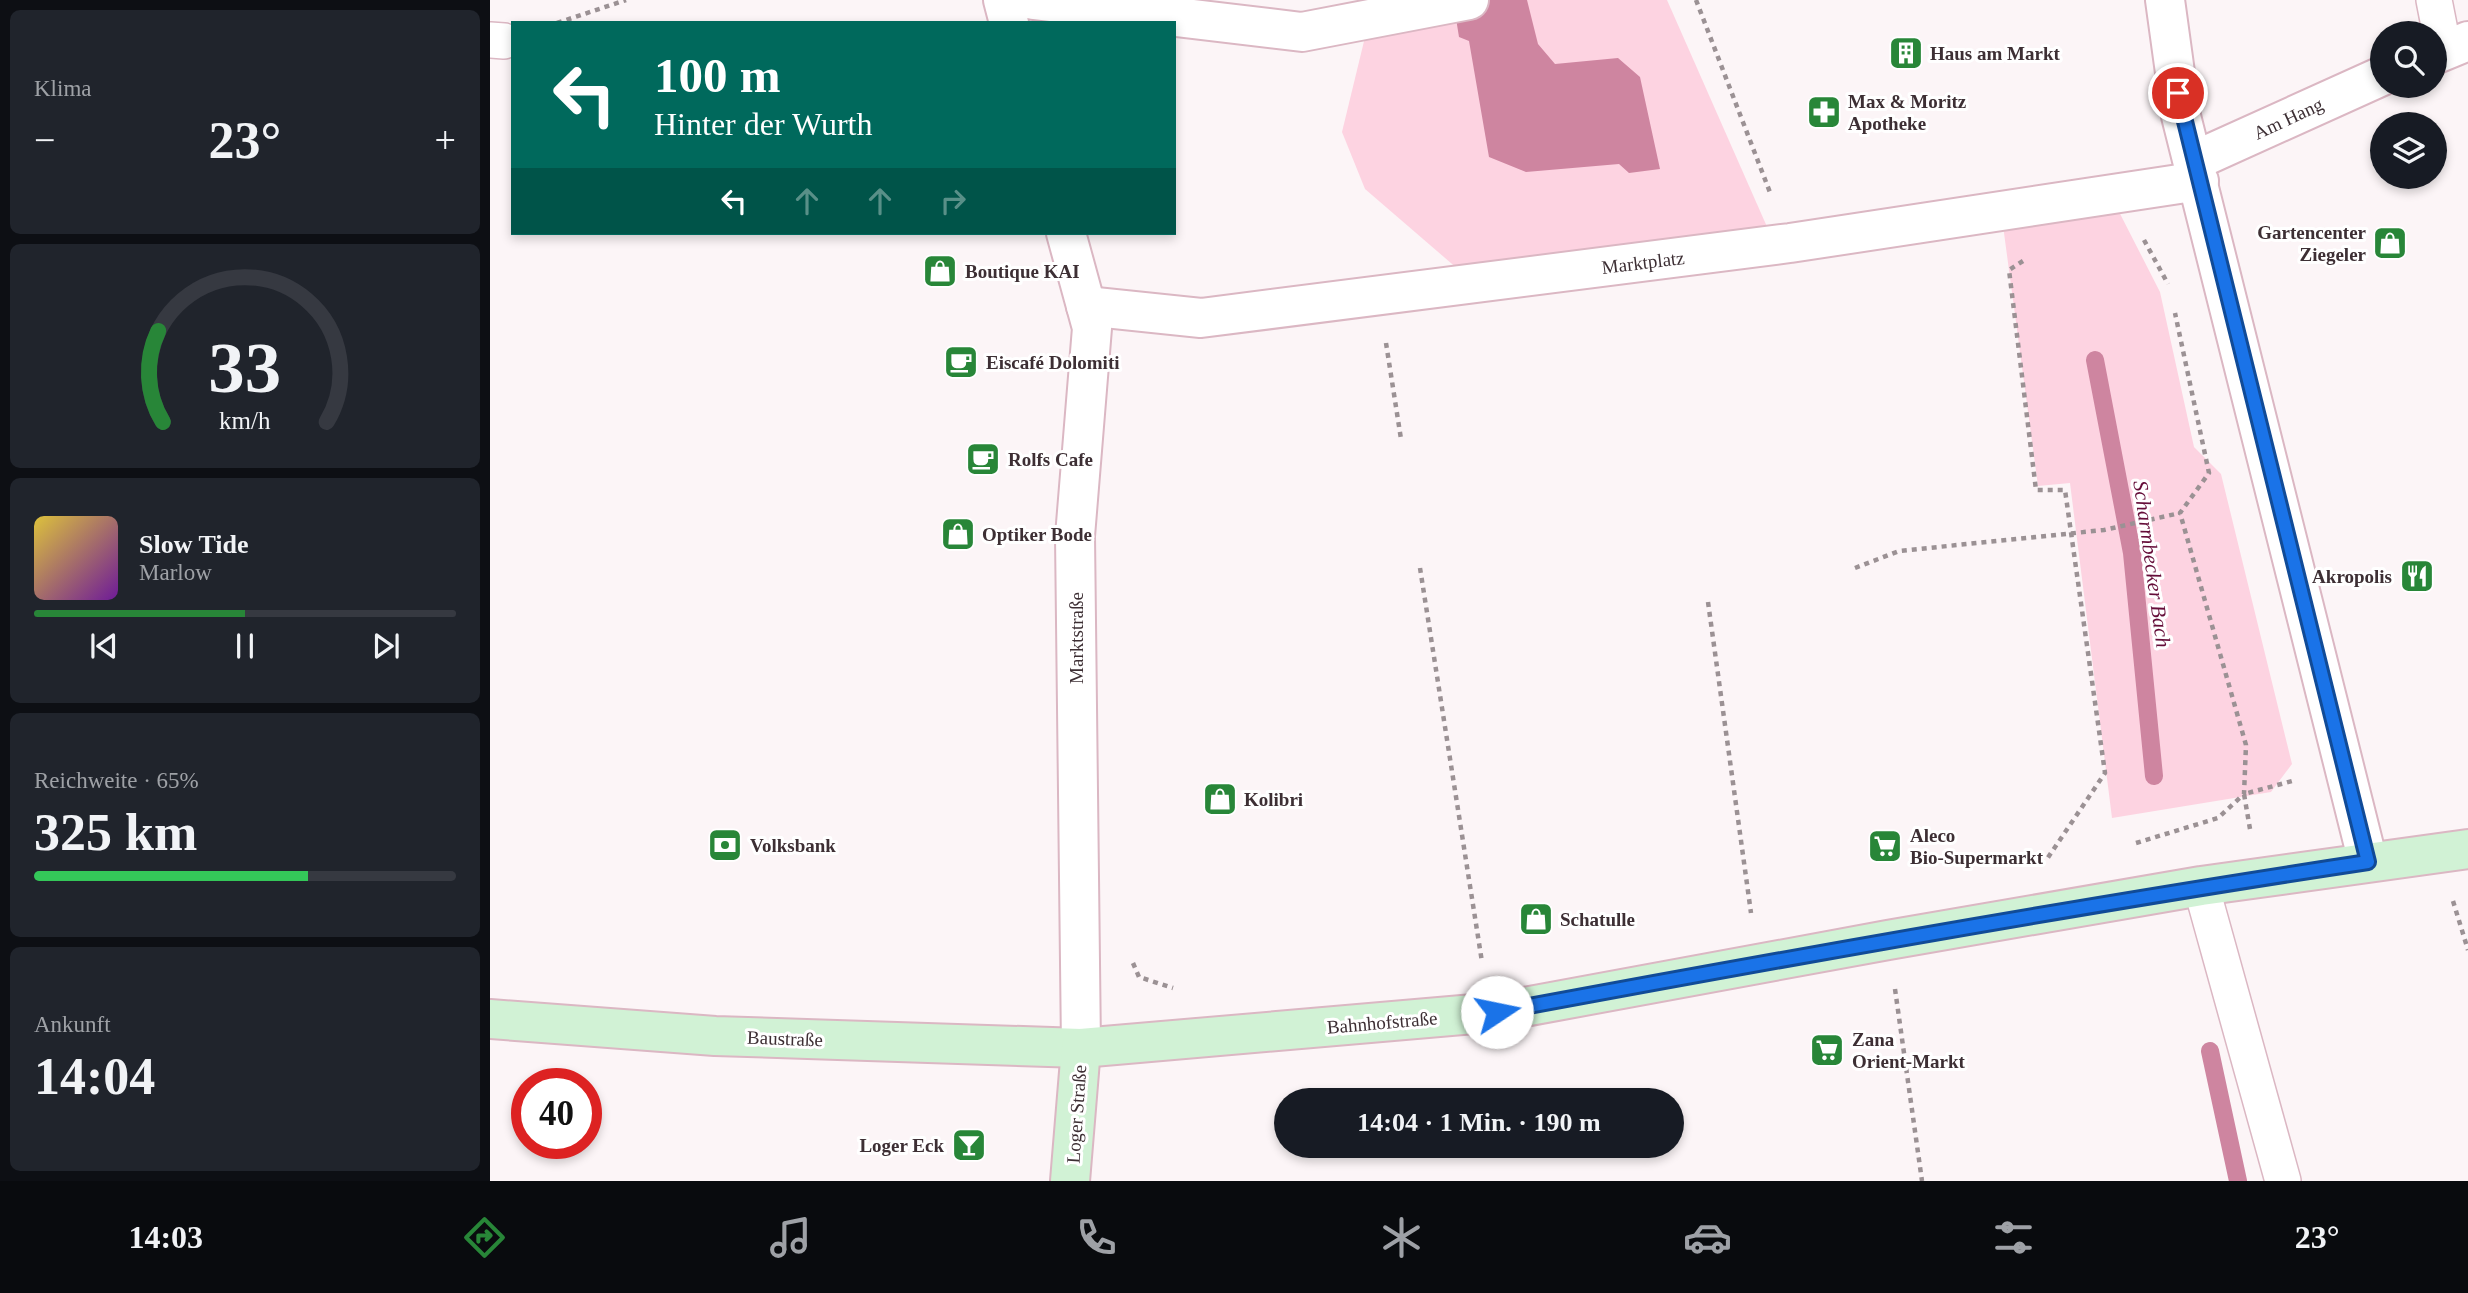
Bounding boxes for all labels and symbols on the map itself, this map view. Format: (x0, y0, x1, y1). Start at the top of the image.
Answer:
building icon: Haus am Markt (1887, 34, 1925, 72)
place label: Haus am Markt (1930, 43, 2061, 64)
pin (2148, 63, 2208, 123)
place label: Max & Moritz Apotheke (1848, 91, 1967, 134)
pharmacy icon: Max & Moritz Apotheke (1805, 93, 1843, 131)
street label: Am Hang (2250, 93, 2327, 144)
place label: Gartencenter Ziegeler (2257, 222, 2367, 265)
shop icon: Gartencenter Ziegeler (2371, 224, 2409, 262)
street label: Marktplatz (1600, 247, 1686, 278)
shop icon: Boutique KAI (921, 252, 959, 290)
place label: Boutique KAI (965, 261, 1080, 282)
cafe icon: Eiscafé Dolomiti (942, 343, 980, 381)
place label: Eiscafé Dolomiti (986, 352, 1120, 373)
cafe icon: Rolfs Cafe (964, 440, 1002, 478)
place label: Rolfs Cafe (1008, 449, 1093, 470)
water label: Scharmbecker Bach (2128, 479, 2176, 649)
shop icon: Optiker Bode (939, 515, 977, 553)
place label: Optiker Bode (982, 524, 1092, 545)
restaurant icon: Akropolis (2398, 557, 2436, 595)
place label: Akropolis (2312, 566, 2392, 587)
street label: Marktstraße (1066, 592, 1087, 684)
shop icon: Kolibri (1201, 780, 1239, 818)
place label: Kolibri (1244, 789, 1303, 810)
place label: Aleco Bio-Supermarkt (1910, 825, 2044, 868)
bank icon: Volksbank (706, 826, 744, 864)
supermarket icon: Aleco Bio-Supermarkt (1866, 827, 1904, 865)
place label: Volksbank (750, 835, 836, 856)
shop icon: Schatulle (1517, 900, 1555, 938)
place label: Schatulle (1560, 909, 1635, 930)
position arrow (1460, 975, 1534, 1049)
street label: Bahnhofstraße (1326, 1007, 1438, 1038)
street label: Baustraße (747, 1027, 823, 1050)
place label: Zana Orient-Markt (1852, 1029, 1966, 1072)
supermarket icon: Zana Orient-Markt (1808, 1031, 1846, 1069)
street label: Loger Straße (1063, 1064, 1090, 1164)
speed limit sign: 40 (511, 1068, 602, 1159)
bar icon: Loger Eck (950, 1126, 988, 1164)
place label: Loger Eck (859, 1135, 944, 1156)

